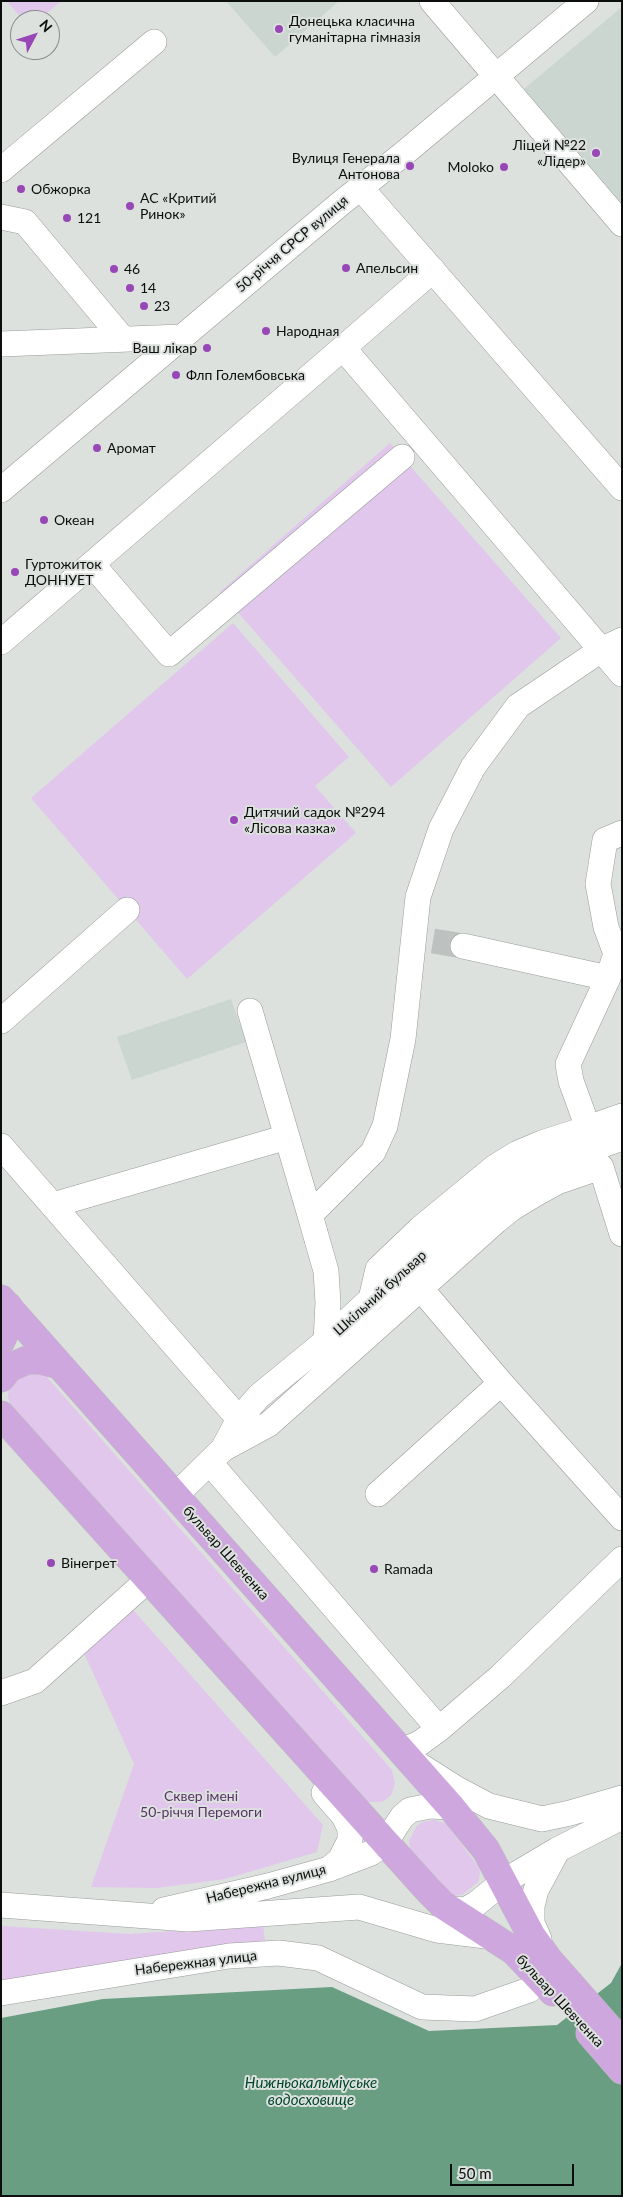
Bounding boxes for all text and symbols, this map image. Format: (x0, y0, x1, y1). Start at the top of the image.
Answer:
north arrow (10, 10, 60, 60)
place label: Донецька класична гуманітарна гімназія (289, 13, 421, 46)
text: N (36, 16, 56, 35)
marker: Донецька класична гуманітарна гімназія (273, 23, 285, 35)
place label: Ліцей №22 «Лідер» (513, 137, 586, 170)
marker: Ліцей №22 «Лідер» (590, 147, 602, 159)
place label: Вулиця Генерала Антонова (292, 150, 400, 182)
place label: Moloko (447, 159, 494, 175)
marker: Вулиця Генерала Антонова (404, 160, 416, 172)
marker: Moloko (498, 161, 510, 173)
place label: Обжорка (31, 181, 91, 197)
marker: Обжорка (15, 183, 27, 195)
place label: АС «Критий Ринок» (140, 190, 217, 222)
street label: 50-річчя СРСР вулиця (232, 192, 352, 296)
marker: АС «Критий Ринок» (124, 200, 136, 212)
place label: 121 (77, 210, 101, 226)
marker: 121 (61, 212, 73, 224)
place label: Апельсин (356, 260, 418, 276)
place label: 46 (124, 261, 140, 277)
marker: Апельсин (340, 262, 352, 274)
marker: 46 (108, 263, 120, 275)
place label: 14 (140, 280, 156, 296)
marker: 14 (124, 282, 136, 294)
place label: 23 (154, 298, 170, 314)
marker: 23 (138, 300, 150, 312)
place label: Народная (276, 323, 339, 339)
marker: Народная (260, 325, 272, 337)
place label: Ваш лікар (132, 340, 197, 356)
marker: Ваш лікар (201, 342, 213, 354)
place label: Флп Голембовська (186, 367, 305, 383)
marker: Флп Голембовська (170, 369, 182, 381)
place label: Аромат (107, 440, 156, 456)
marker: Аромат (91, 442, 103, 454)
place label: Океан (54, 512, 94, 528)
marker: Океан (38, 514, 50, 526)
place label: Гуртожиток ДОННУЕТ (25, 556, 102, 588)
marker: Гуртожиток ДОННУЕТ (9, 566, 21, 578)
place label: Дитячий садок №294 «Лісова казка» (244, 804, 385, 836)
marker: Дитячий садок №294 «Лісова казка» (228, 814, 240, 826)
street label: Шкільний бульвар (330, 1247, 430, 1339)
street label: бульвар Шевченка (179, 1503, 273, 1603)
place label: Вінегрет (61, 1555, 117, 1571)
marker: Вінегрет (45, 1557, 57, 1569)
place label: Ramada (384, 1561, 433, 1577)
marker: Ramada (368, 1563, 380, 1575)
park label: Сквер імені 50-річчя Перемоги (140, 1788, 262, 1820)
street label: Набережна вулиця (204, 1861, 328, 1907)
street label: Набережная улица (134, 1947, 258, 1979)
street label: бульвар Шевченка (513, 1951, 607, 2051)
water label: Нижньокальміуське водосховище (245, 2074, 377, 2109)
scale bar (453, 2154, 577, 2186)
text: 50 m (458, 2164, 492, 2182)

